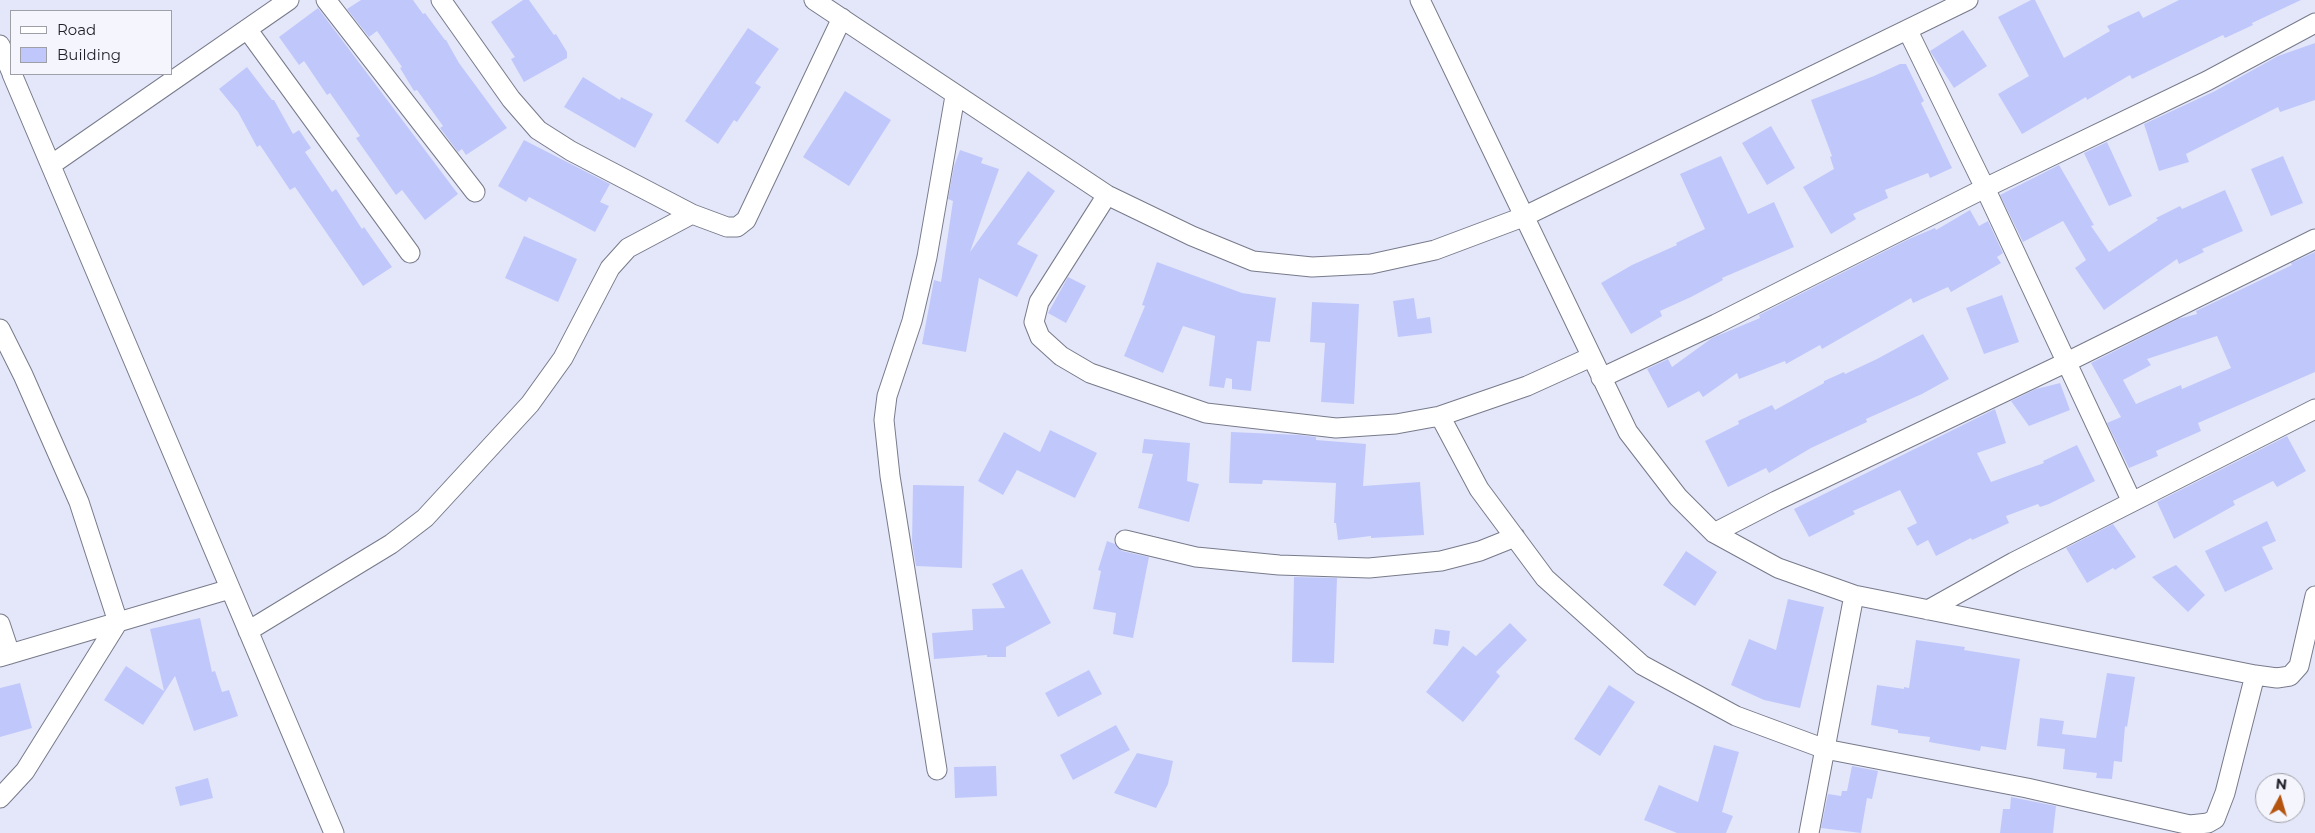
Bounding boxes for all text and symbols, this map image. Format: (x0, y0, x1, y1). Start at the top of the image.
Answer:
legend (10, 10, 172, 75)
text: Road (57, 20, 96, 39)
text: Building (57, 45, 121, 64)
north arrow (2255, 773, 2305, 823)
text: N (2275, 775, 2288, 794)

